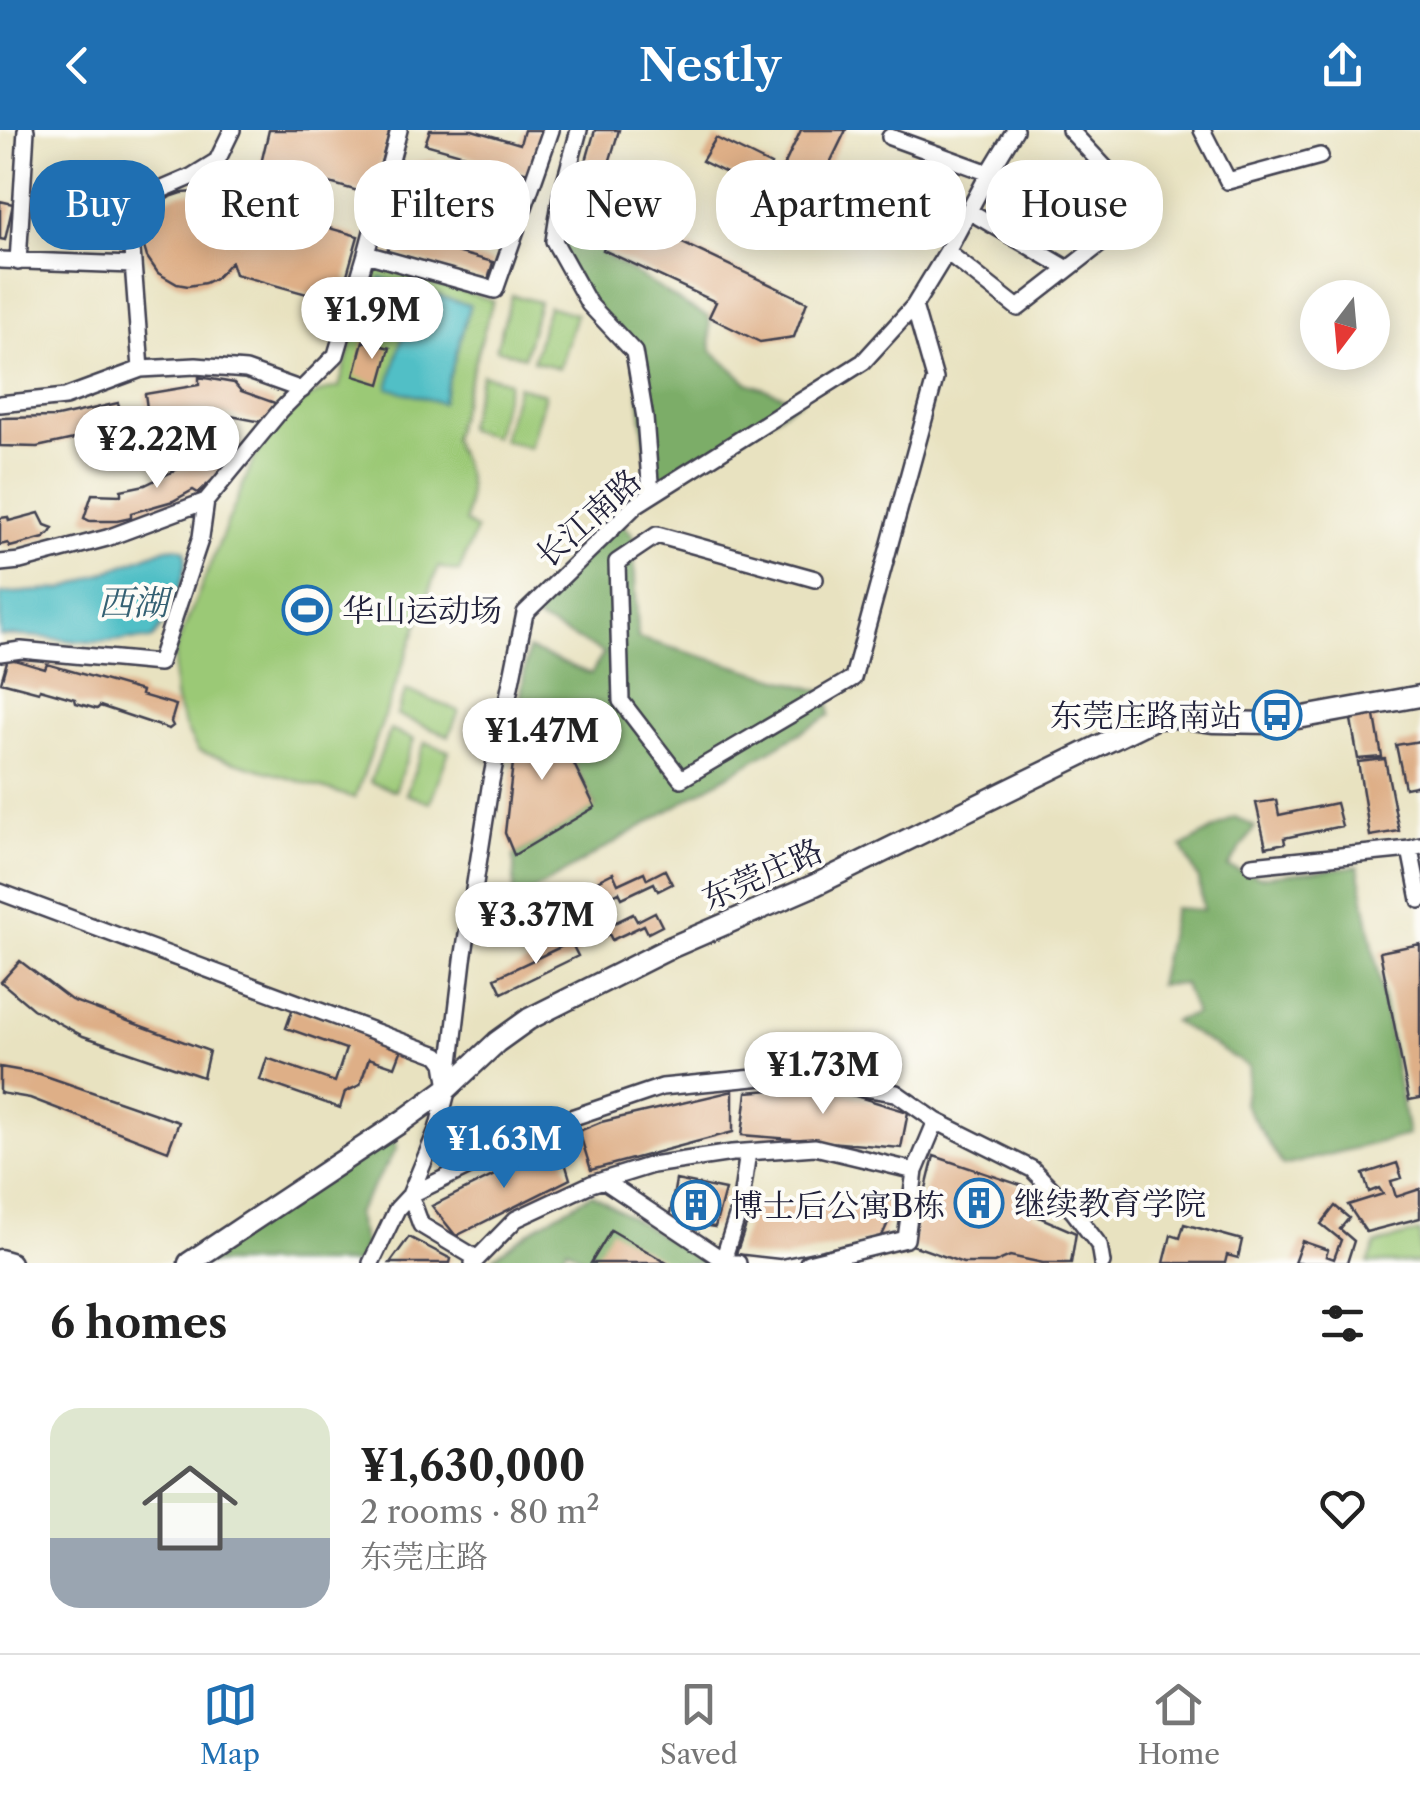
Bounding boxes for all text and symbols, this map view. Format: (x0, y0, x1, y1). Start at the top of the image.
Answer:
text: Nestly (639, 37, 781, 93)
icon: back (50, 38, 105, 93)
icon: share (1315, 38, 1370, 93)
chip: Buy (30, 160, 165, 250)
chip: Rent (185, 160, 334, 250)
chip: Filters (354, 160, 530, 250)
chip: New (550, 160, 696, 250)
chip: Apartment (716, 160, 966, 250)
chip: House (986, 160, 1163, 250)
pin: ¥1.9M (302, 277, 442, 362)
north arrow (1300, 280, 1390, 370)
map controls (1300, 280, 1390, 370)
text: ¥1.9M (323, 290, 421, 329)
pin: ¥2.22M (76, 406, 238, 491)
text: ¥2.22M (96, 419, 218, 458)
street label: 长江南路 (527, 461, 649, 575)
water label: 西湖 (98, 581, 174, 624)
sports icon: 华山运动场 (281, 584, 333, 636)
place label: 华山运动场 (342, 591, 502, 630)
bus stop icon: 东莞庄路南站 (1251, 689, 1303, 741)
place label: 东莞庄路南站 (1050, 696, 1242, 735)
pin: ¥1.47M (461, 698, 623, 783)
text: ¥1.47M (485, 711, 599, 750)
street label: 东莞庄路 (696, 830, 828, 918)
pin: ¥3.37M (455, 882, 617, 967)
text: ¥3.37M (477, 895, 595, 934)
pin: ¥1.73M (742, 1032, 904, 1117)
text: ¥1.73M (766, 1045, 880, 1084)
pin: ¥1.63M (423, 1106, 585, 1191)
text: ¥1.63M (446, 1119, 562, 1158)
building icon: 继续教育学院 (953, 1177, 1005, 1229)
building icon: 博士后公寓B栋 (670, 1179, 722, 1231)
place label: 继续教育学院 (1014, 1184, 1206, 1223)
place label: 博士后公寓B栋 (731, 1186, 945, 1225)
icon: filters (1315, 1296, 1370, 1351)
text: 6 homes (50, 1297, 228, 1349)
text: ¥1,630,000 (360, 1440, 586, 1492)
icon: home (130, 1448, 250, 1568)
icon: heart (1315, 1481, 1370, 1536)
text: 2 rooms · 80 m² (360, 1492, 600, 1531)
text: 东莞庄路 (360, 1537, 488, 1576)
tab: Map (200, 1677, 260, 1771)
tab: Saved (660, 1677, 738, 1771)
tab: Home (1138, 1677, 1220, 1771)

